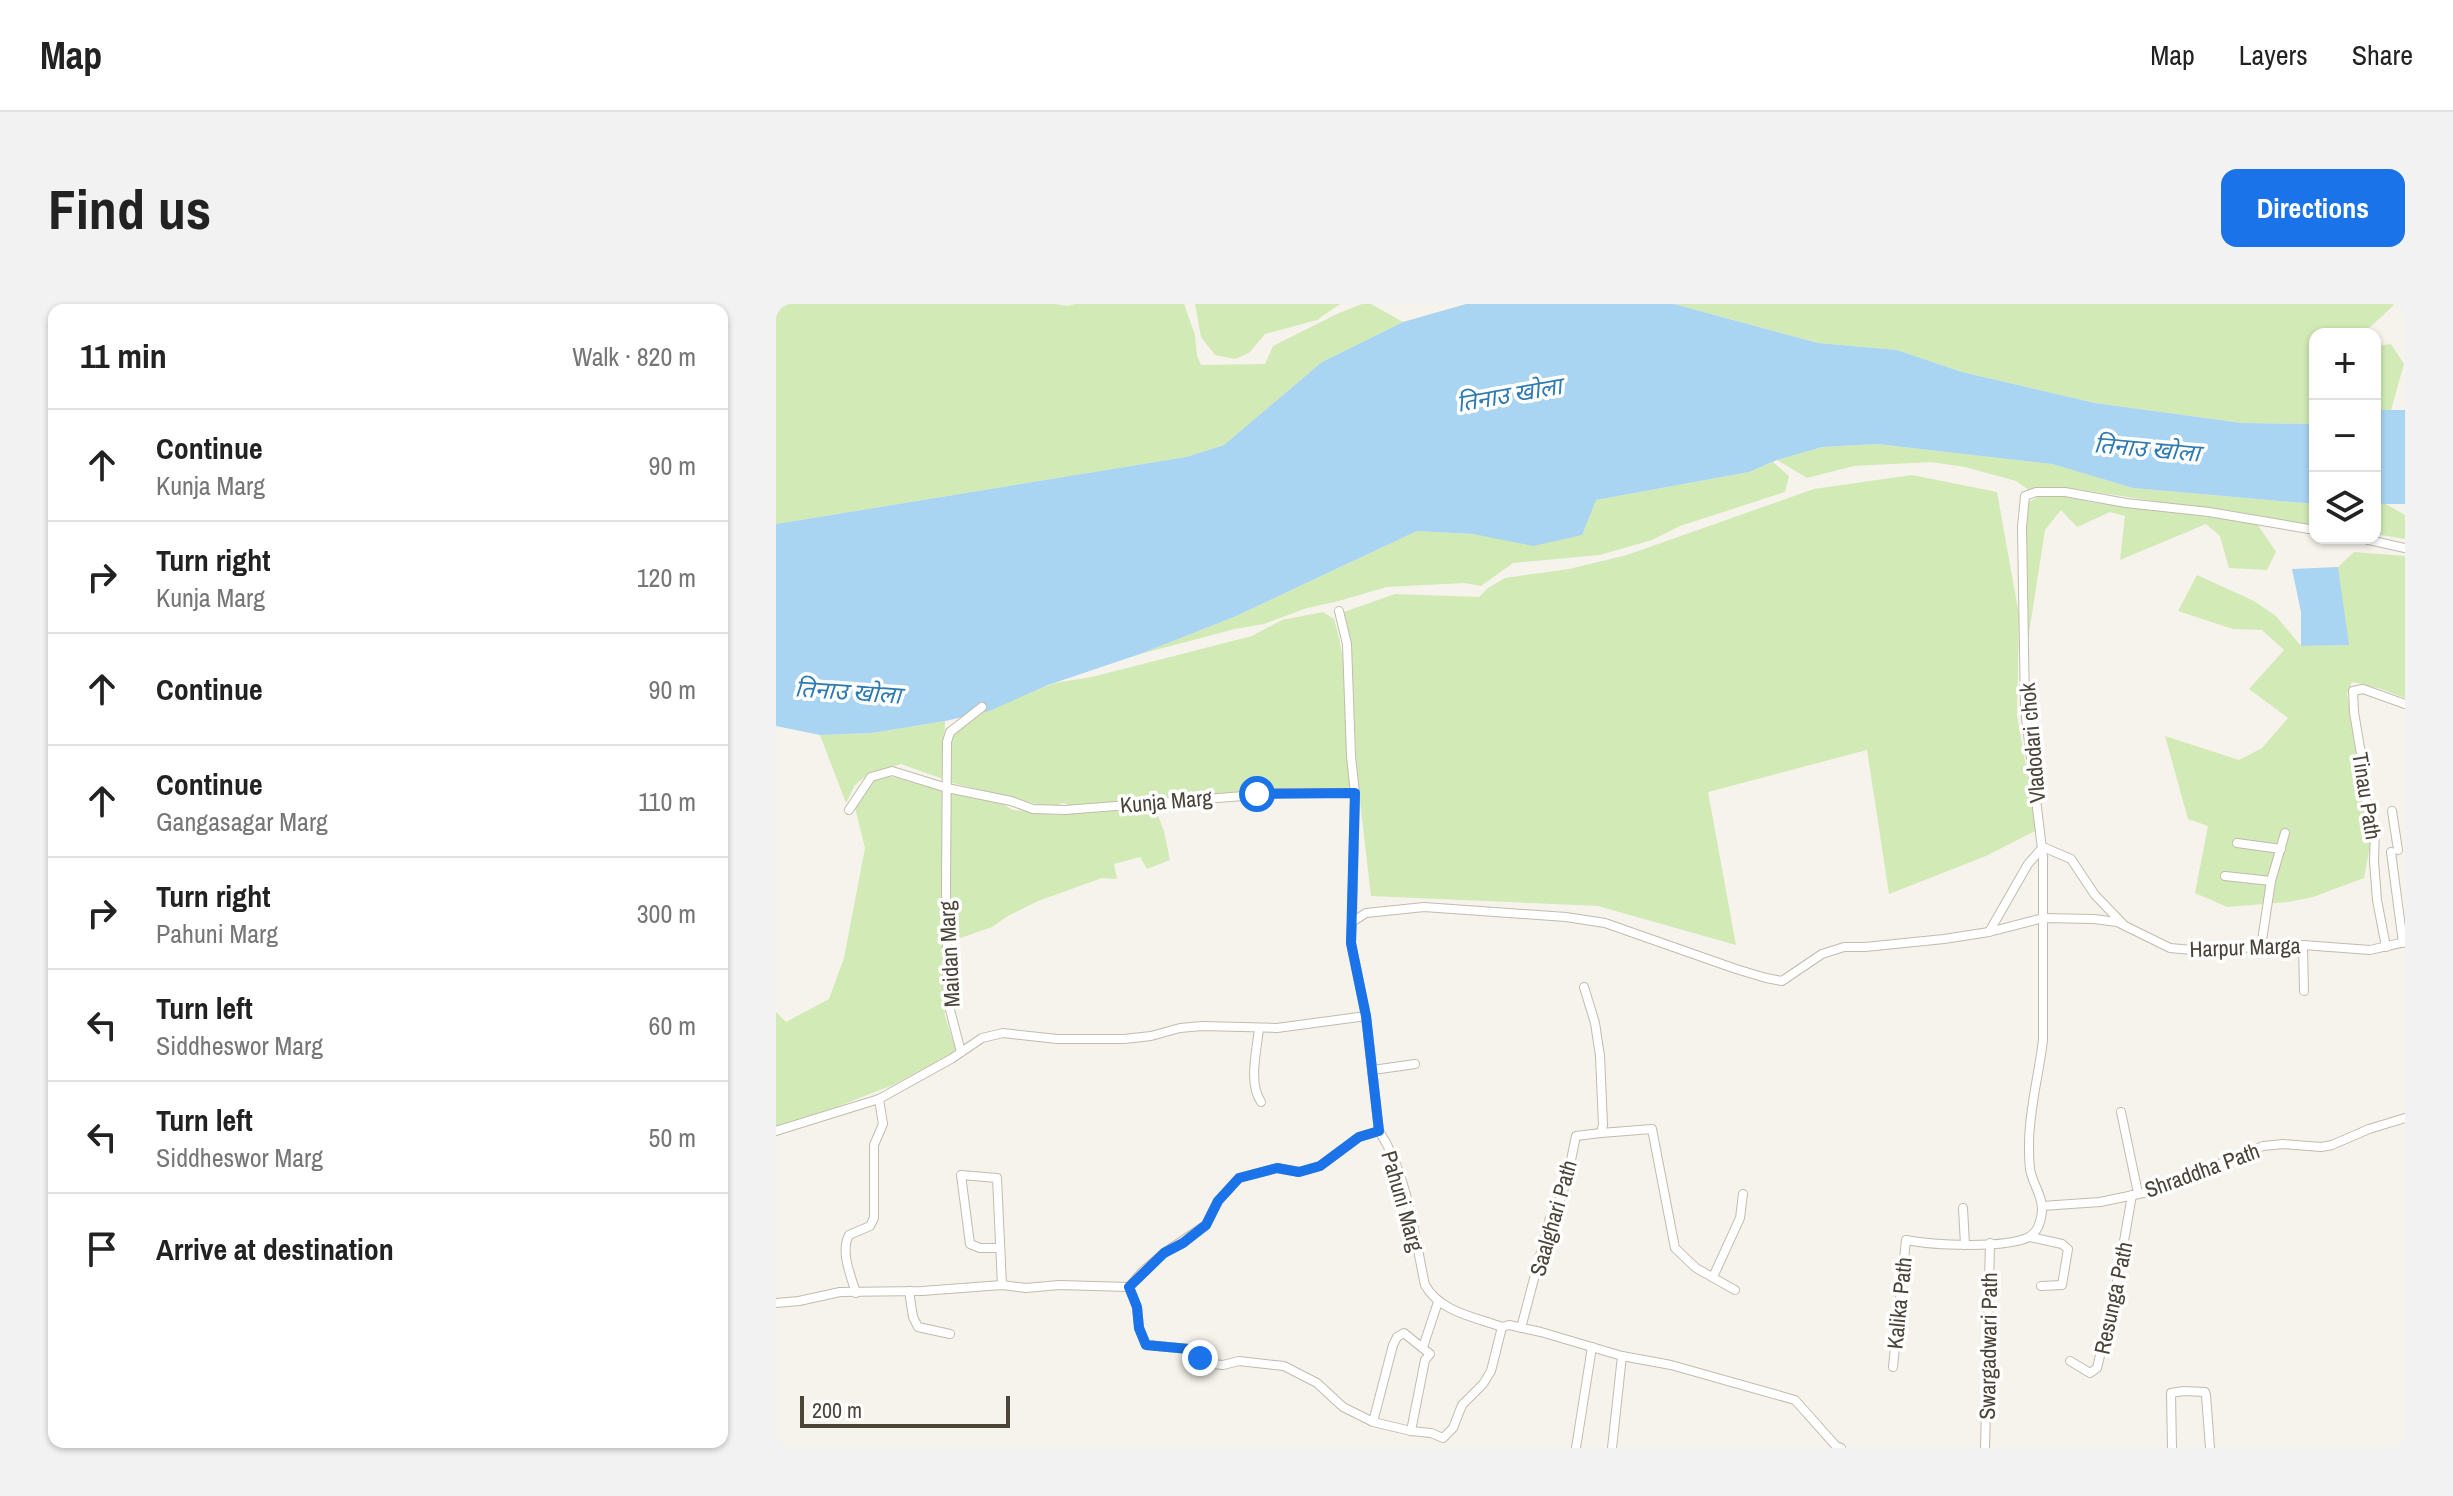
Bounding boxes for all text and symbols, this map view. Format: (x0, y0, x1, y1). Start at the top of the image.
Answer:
text: Map (40, 30, 102, 81)
text: Map (2150, 36, 2195, 74)
text: Layers (2239, 36, 2308, 74)
text: Share (2352, 36, 2413, 74)
button: Directions (2221, 169, 2405, 247)
text: Find us (48, 171, 211, 246)
map controls (2309, 328, 2381, 544)
button: + (2309, 328, 2381, 400)
text: 11 min (80, 333, 167, 379)
text: Walk · 820 m (572, 339, 696, 374)
water label: तिनाउ खोला (1454, 368, 1569, 419)
button: − (2309, 400, 2381, 472)
water label: तिनाउ खोला (2093, 427, 2206, 469)
text: Continue (156, 428, 263, 468)
icon: ahead (80, 443, 124, 487)
text: 90 m (649, 448, 696, 483)
text: Kunja Marg (156, 468, 265, 503)
button: layers (2309, 472, 2381, 544)
text: Turn right (156, 540, 270, 580)
icon: right (80, 555, 124, 599)
text: 120 m (637, 560, 696, 595)
text: Kunja Marg (156, 580, 265, 615)
icon: ahead (80, 667, 124, 711)
text: Continue (156, 669, 263, 709)
water label: तिनाउ खोला (794, 671, 907, 711)
text: 90 m (649, 672, 696, 707)
street label: Vladodari chok (2012, 681, 2052, 804)
street label: Tinau Path (2345, 750, 2389, 842)
text: Continue (156, 764, 263, 804)
route start (1239, 776, 1275, 812)
icon: ahead (80, 779, 124, 823)
street label: Kunja Marg (1119, 782, 1213, 820)
text: 110 m (638, 784, 696, 819)
text: Gangasagar Marg (156, 804, 328, 839)
text: Turn right (156, 876, 270, 916)
icon: right (80, 891, 124, 935)
text: 300 m (637, 896, 696, 931)
street label: Maidan Marg (931, 900, 967, 1008)
text: Pahuni Marg (156, 916, 278, 951)
street label: Harpur Marga (2189, 930, 2301, 964)
text: Turn left (156, 988, 253, 1028)
icon: left (80, 1003, 124, 1047)
text: 60 m (649, 1008, 696, 1043)
text: Siddheswor Marg (156, 1028, 323, 1063)
text: Turn left (156, 1100, 253, 1140)
icon: left (80, 1115, 124, 1159)
text: 50 m (649, 1120, 696, 1155)
street label: Shraddha Path (2140, 1135, 2264, 1205)
text: Siddheswor Marg (156, 1140, 323, 1175)
street label: Pahuni Marg (1374, 1147, 1432, 1255)
street label: Saalghari Path (1522, 1156, 1584, 1280)
icon: arrive (80, 1227, 124, 1271)
text: Arrive at destination (156, 1229, 394, 1269)
street label: Resunga Path (2086, 1239, 2140, 1357)
street label: Kalika Path (1879, 1256, 1919, 1350)
street label: Swargadwari Path (1972, 1272, 2004, 1420)
route end (1182, 1340, 1218, 1376)
scale bar (800, 1392, 1010, 1428)
text: 200 m (812, 1395, 862, 1425)

